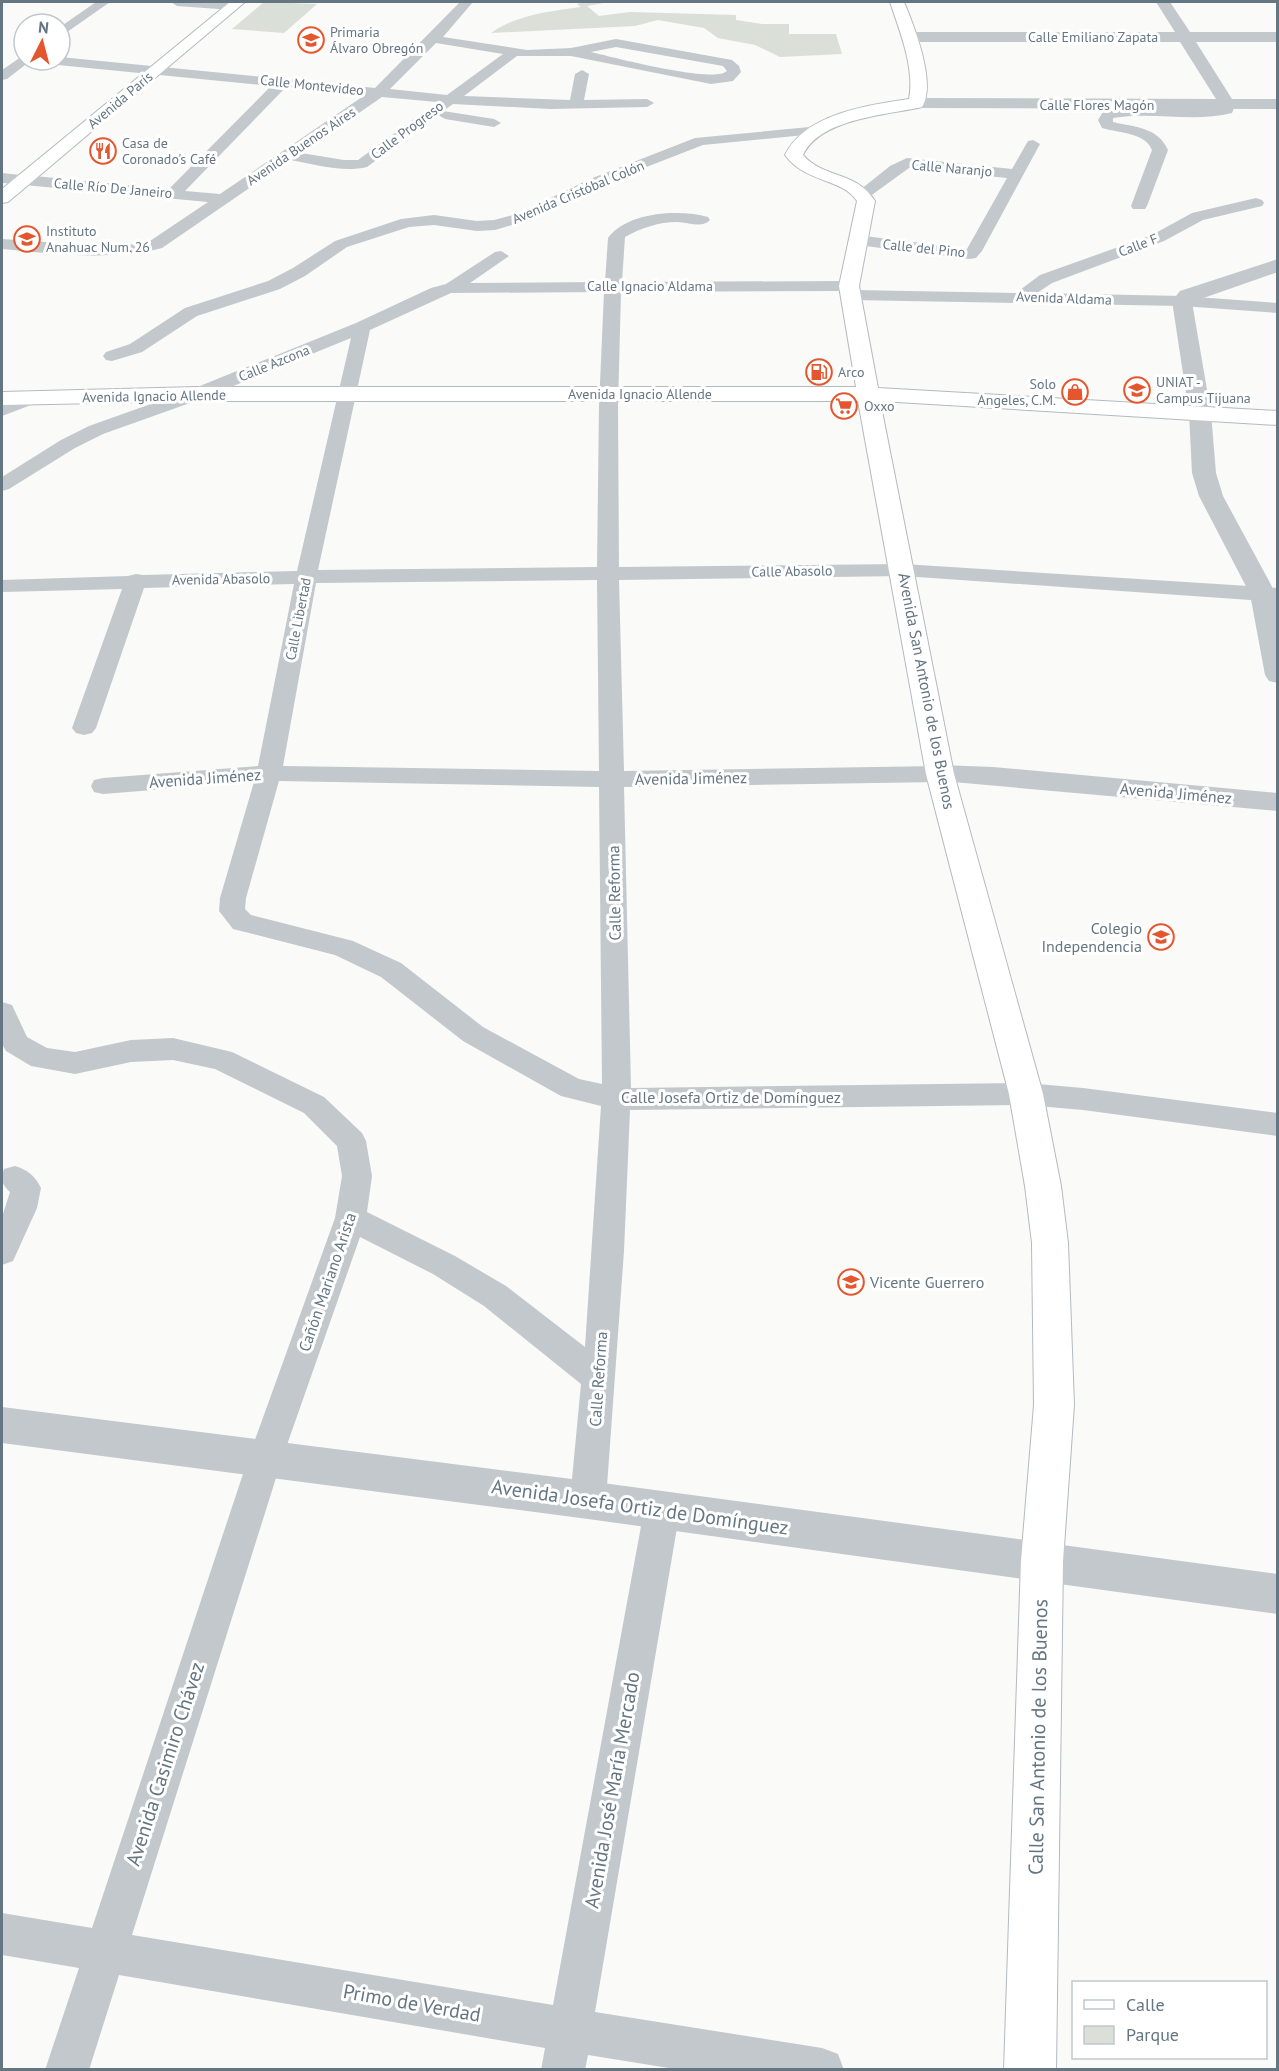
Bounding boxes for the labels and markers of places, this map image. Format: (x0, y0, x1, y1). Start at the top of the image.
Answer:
place label: Primaria Álvaro Obregón (330, 23, 424, 57)
school or university icon: Primaria Álvaro Obregón (296, 25, 326, 55)
place label: Casa de Coronado's Café (122, 134, 216, 168)
restaurant icon: Casa de Coronado's Café (88, 136, 118, 166)
place label: Instituto Anahuac Num. 26 (46, 222, 150, 256)
school or university icon: Instituto Anahuac Num. 26 (12, 224, 42, 254)
fuel station icon: Arco (804, 357, 834, 387)
place label: Arco (838, 363, 864, 381)
place label: UNIAT - Campus Tijuana (1156, 373, 1251, 407)
place label: Solo Angeles, C.M. (978, 375, 1056, 409)
school or university icon: UNIAT - Campus Tijuana (1122, 375, 1152, 405)
shop icon: Solo Angeles, C.M. (1060, 377, 1090, 407)
supermarket icon: Oxxo (829, 391, 859, 421)
place label: Oxxo (864, 397, 895, 415)
place label: Colegio Independencia (1041, 918, 1142, 956)
school or university icon: Colegio Independencia (1146, 922, 1176, 952)
school or university icon: Vicente Guerrero (836, 1267, 866, 1297)
place label: Vicente Guerrero (869, 1272, 984, 1292)

